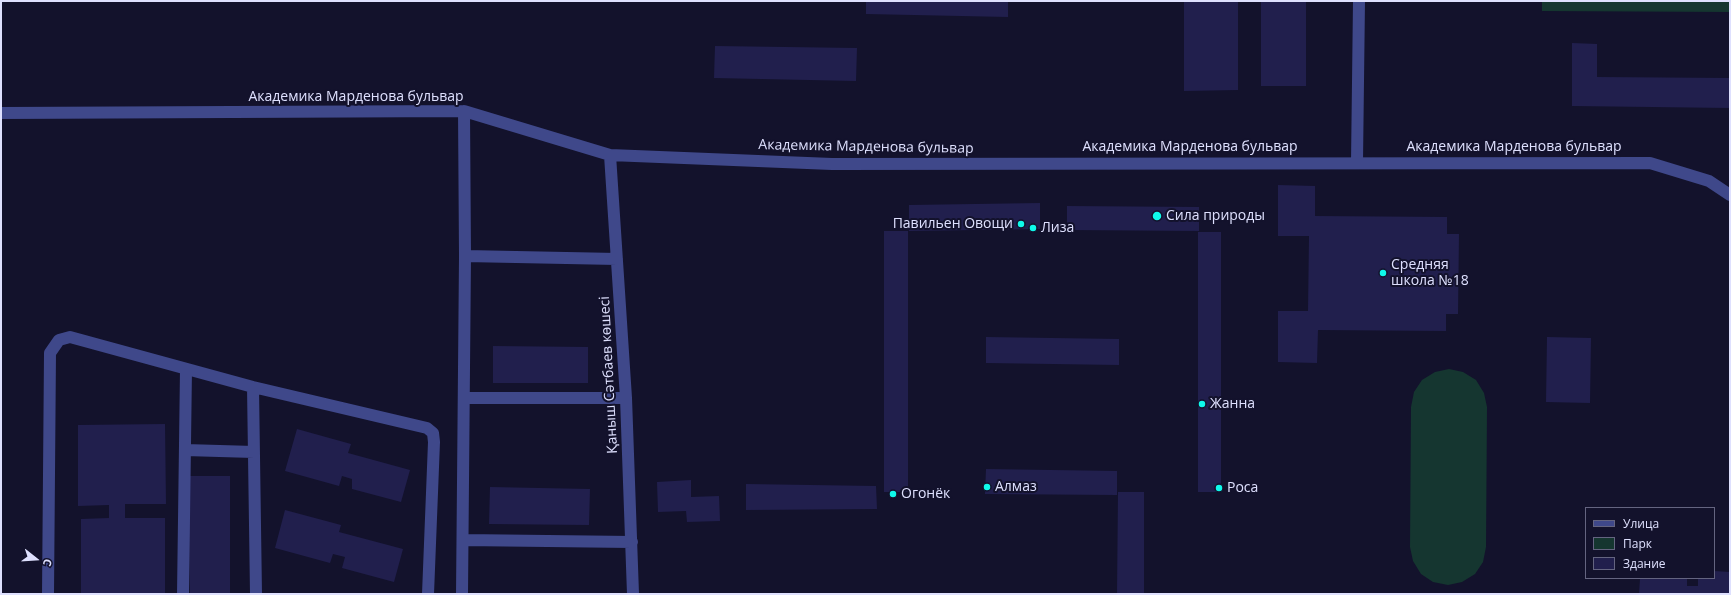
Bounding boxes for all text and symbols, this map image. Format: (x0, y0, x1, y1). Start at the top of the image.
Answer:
street label: Академика Марденова бульвар (248, 89, 464, 105)
street label: Академика Марденова бульвар (758, 137, 974, 157)
street label: Академика Марденова бульвар (1082, 139, 1298, 155)
street label: Академика Марденова бульвар (1406, 139, 1622, 155)
place label: Сила природы (1166, 208, 1265, 224)
marker: Сила природы (1151, 210, 1163, 222)
place label: Павильен Овощи (893, 216, 1013, 232)
marker: Павильен Овощи (1016, 219, 1026, 229)
place label: Лиза (1041, 220, 1074, 236)
marker: Лиза (1028, 223, 1038, 233)
place label: Средняя школа №18 (1391, 257, 1469, 290)
marker: Средняя школа №18 (1378, 268, 1388, 278)
street label: Қаныш Сәтбаев көшесі (596, 296, 622, 454)
place label: Жанна (1210, 396, 1255, 412)
marker: Жанна (1197, 399, 1207, 409)
place label: Алмаз (995, 479, 1037, 495)
place label: Роса (1227, 480, 1258, 496)
marker: Алмаз (982, 482, 992, 492)
marker: Роса (1214, 483, 1224, 493)
place label: Огонёк (901, 486, 950, 502)
marker: Огонёк (888, 489, 898, 499)
legend (1585, 507, 1715, 579)
text: Улица (1623, 515, 1659, 532)
text: Парк (1623, 535, 1652, 552)
north arrow (16, 539, 56, 579)
text: Здание (1623, 555, 1666, 572)
text: С (40, 557, 56, 568)

